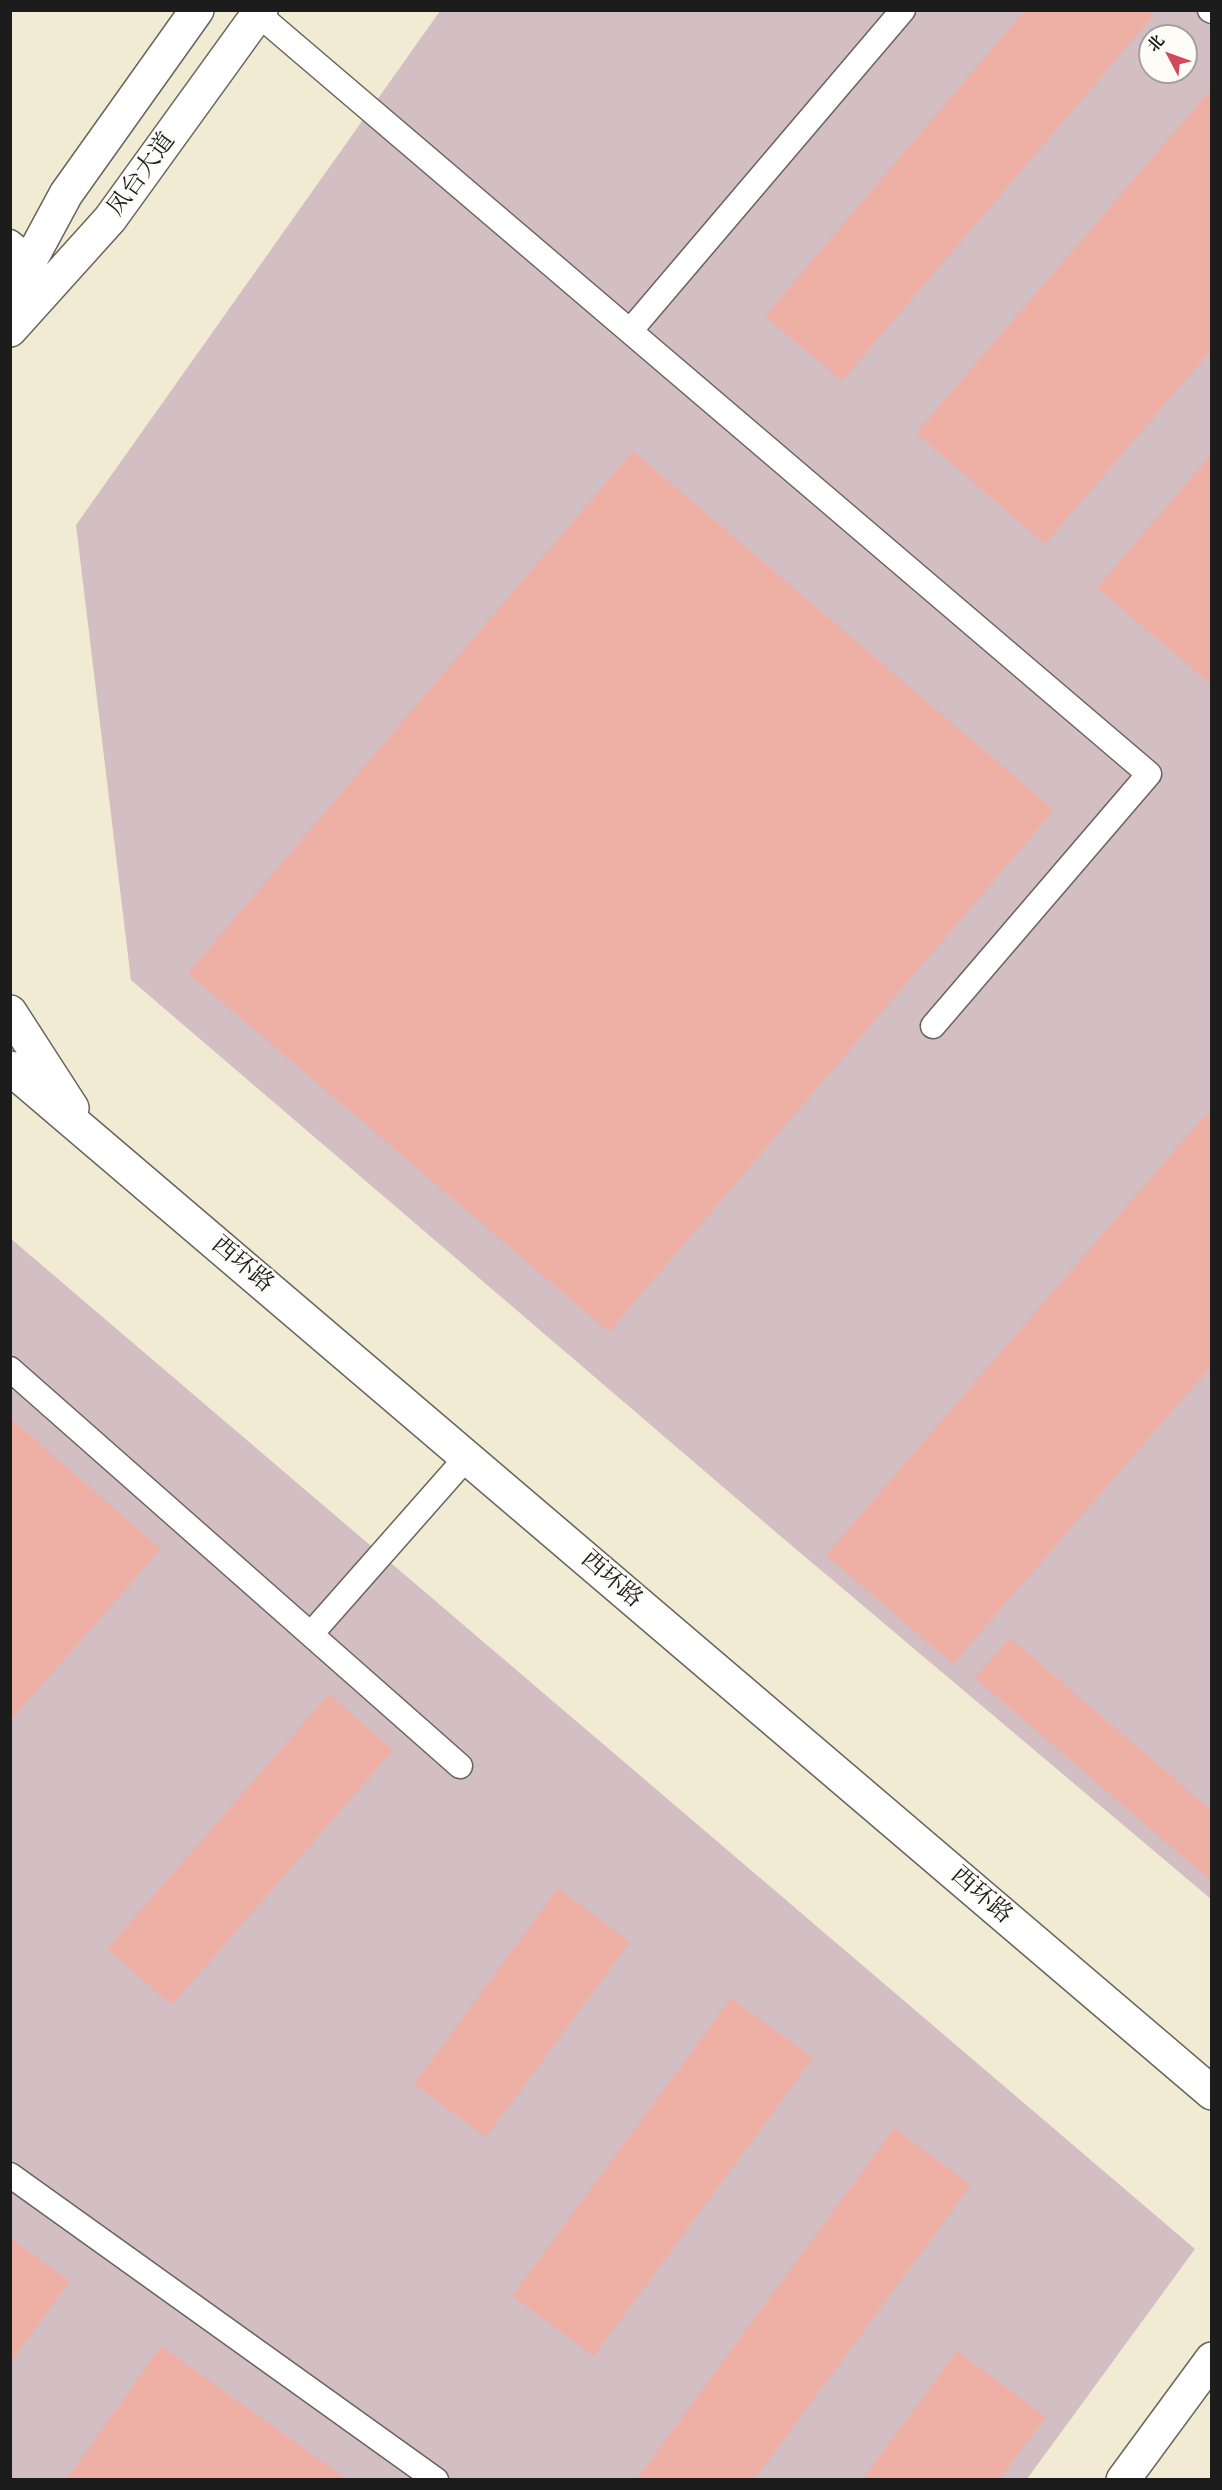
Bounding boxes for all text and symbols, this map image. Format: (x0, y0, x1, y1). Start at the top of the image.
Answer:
north arrow (1138, 24, 1198, 84)
text: 北 (1142, 30, 1169, 57)
street label: 凤台大道 (102, 128, 182, 222)
street label: 西环路 (205, 1231, 279, 1299)
street label: 西环路 (574, 1546, 648, 1614)
street label: 西环路 (944, 1862, 1018, 1930)

